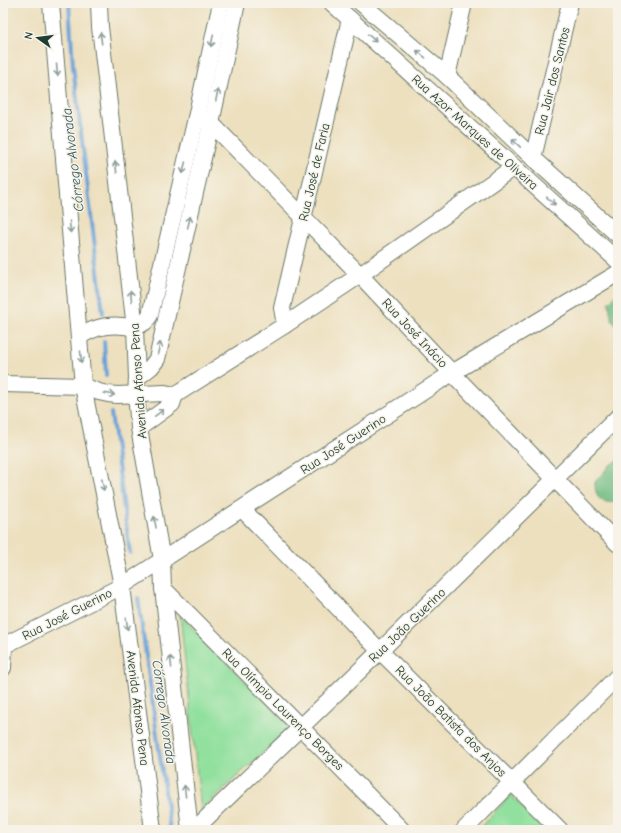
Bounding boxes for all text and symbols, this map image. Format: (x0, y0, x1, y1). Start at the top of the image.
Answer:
north arrow (18, 18, 58, 58)
street label: Rua Jair dos Santos (531, 26, 573, 136)
text: N (22, 31, 36, 41)
one-way arrow (97, 31, 105, 44)
one-way arrow (367, 33, 377, 43)
one-way arrow (208, 34, 216, 47)
one-way arrow (416, 50, 426, 59)
one-way arrow (53, 63, 60, 76)
street label: Rua Azor Marques de Oliveira (409, 71, 541, 193)
one-way arrow (214, 89, 222, 102)
water label: Córrego Alvorada (58, 107, 88, 213)
street label: Rua José de Faria (295, 121, 333, 223)
one-way arrow (512, 139, 522, 148)
one-way arrow (112, 161, 120, 174)
one-way arrow (180, 161, 187, 174)
one-way arrow (546, 196, 556, 205)
one-way arrow (185, 216, 193, 229)
one-way arrow (66, 220, 73, 233)
one-way arrow (127, 290, 135, 303)
street label: Rua José Inácio (379, 295, 451, 371)
street label: Avenida Afonso Pena (126, 323, 150, 439)
one-way arrow (156, 342, 164, 355)
one-way arrow (77, 350, 84, 363)
one-way arrow (102, 390, 115, 398)
one-way arrow (153, 409, 164, 417)
street label: Rua José Guerino (297, 411, 389, 477)
one-way arrow (99, 478, 107, 491)
one-way arrow (151, 516, 159, 529)
street label: Rua João Guerino (366, 584, 449, 665)
street label: Rua José Guerino (19, 585, 115, 643)
one-way arrow (123, 618, 131, 631)
street label: Rua Olímpio Lourenço Borges (219, 645, 347, 773)
street label: Avenida Afonso Pena (123, 649, 153, 767)
one-way arrow (167, 656, 175, 669)
water label: Córrego Alvorada (148, 659, 180, 765)
street label: Rua João Batista dos Anjos (392, 662, 510, 780)
one-way arrow (182, 785, 189, 798)

